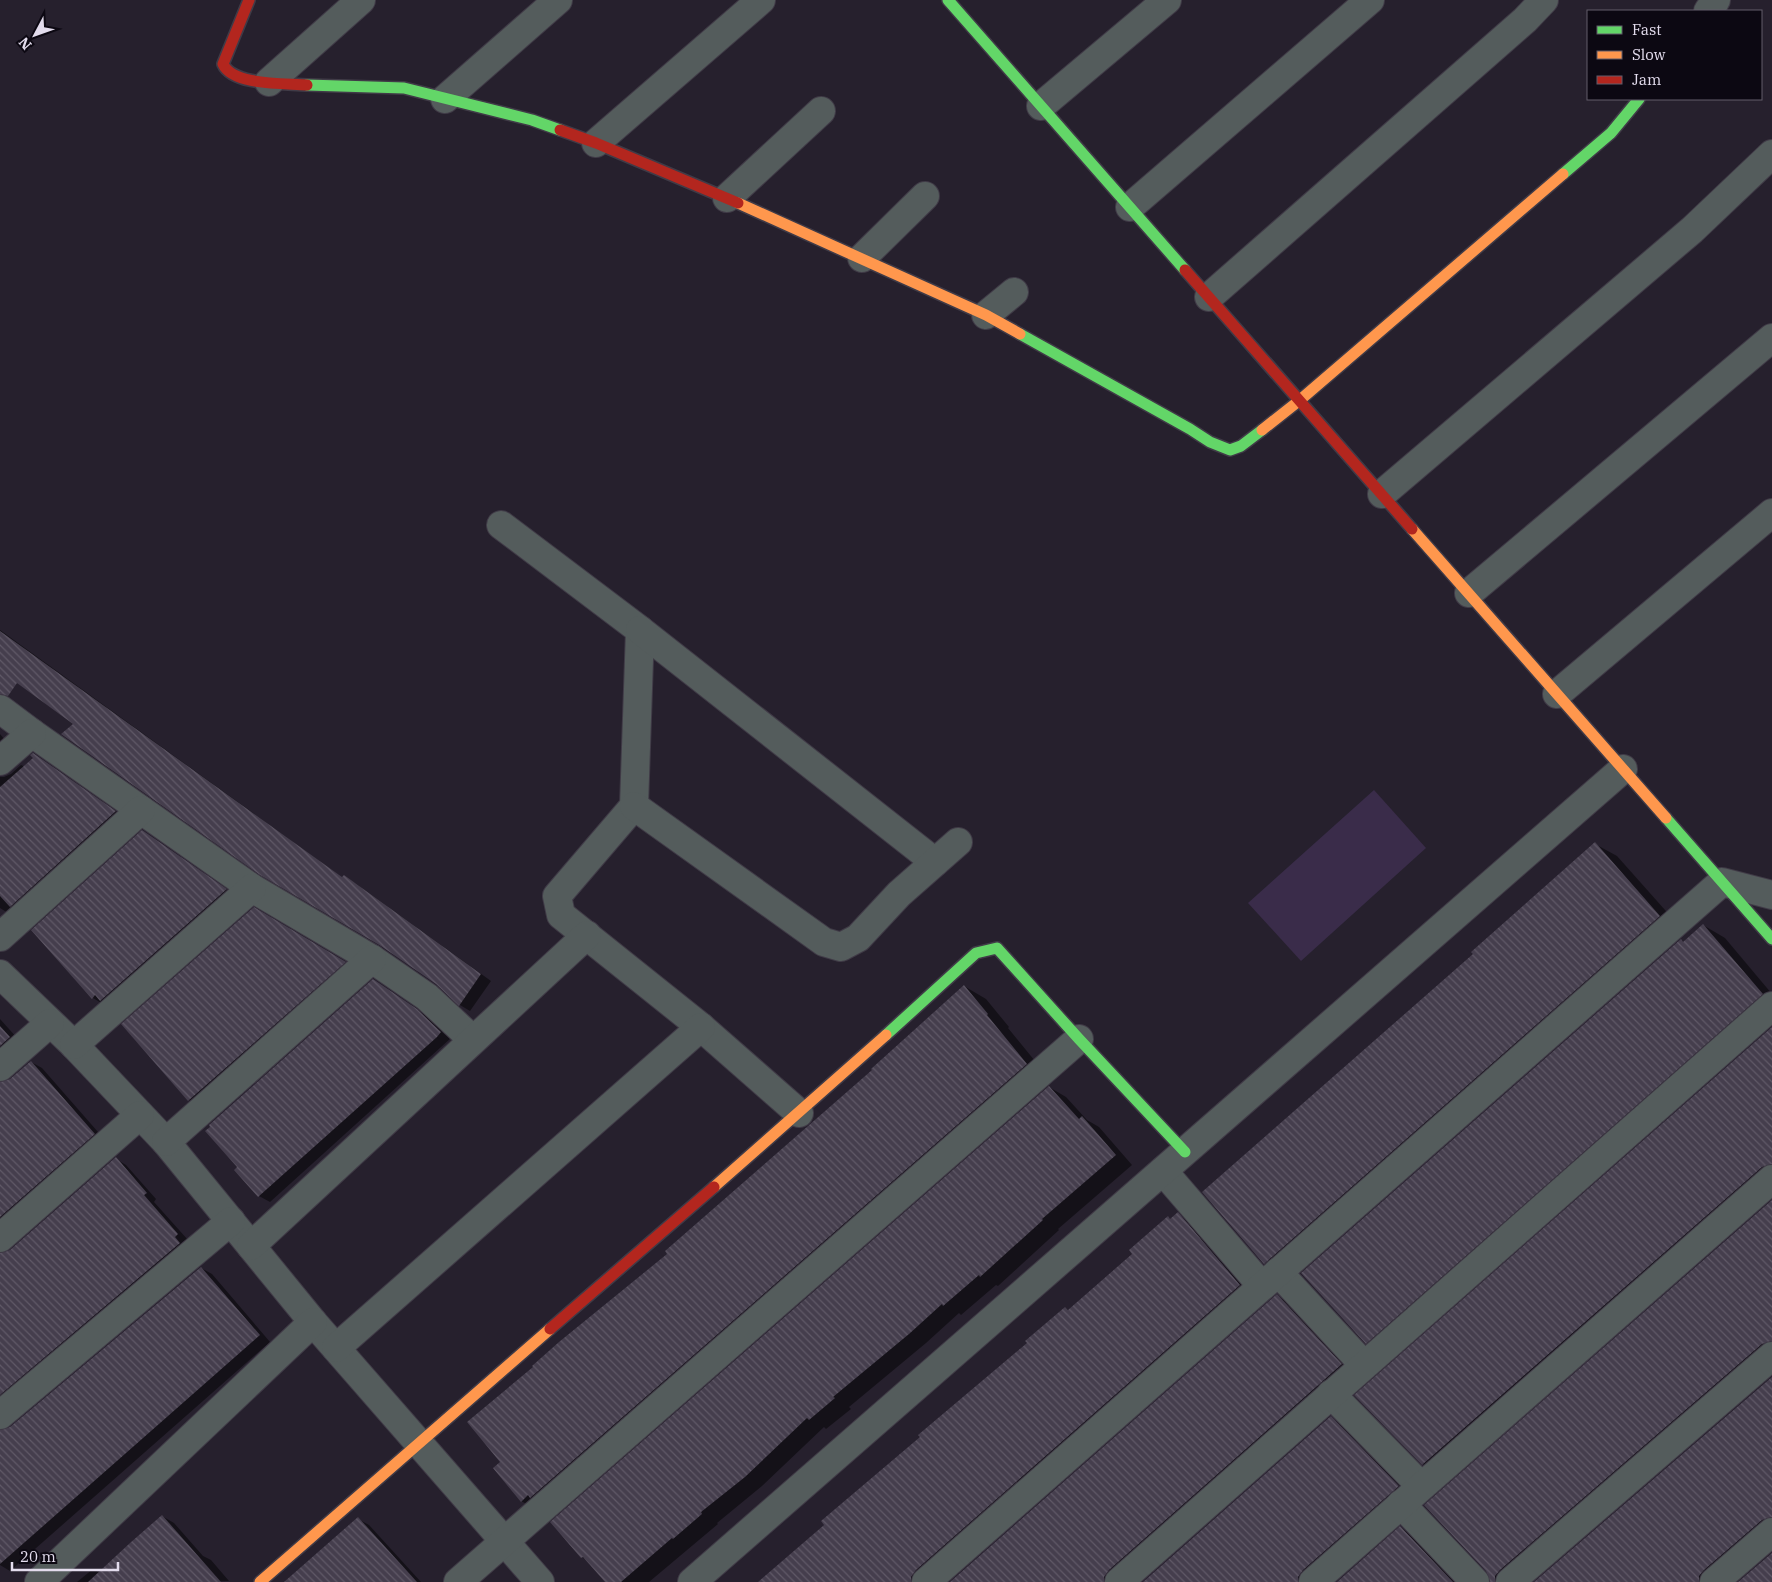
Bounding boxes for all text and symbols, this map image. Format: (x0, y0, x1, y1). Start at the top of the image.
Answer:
north arrow (10, 10, 60, 60)
legend (1587, 10, 1762, 100)
text: Fast (1632, 20, 1662, 39)
text: N (15, 33, 36, 54)
text: Slow (1632, 45, 1666, 64)
text: Jam (1632, 70, 1661, 89)
scale bar (12, 1540, 119, 1572)
text: 20 m (20, 1547, 56, 1566)

